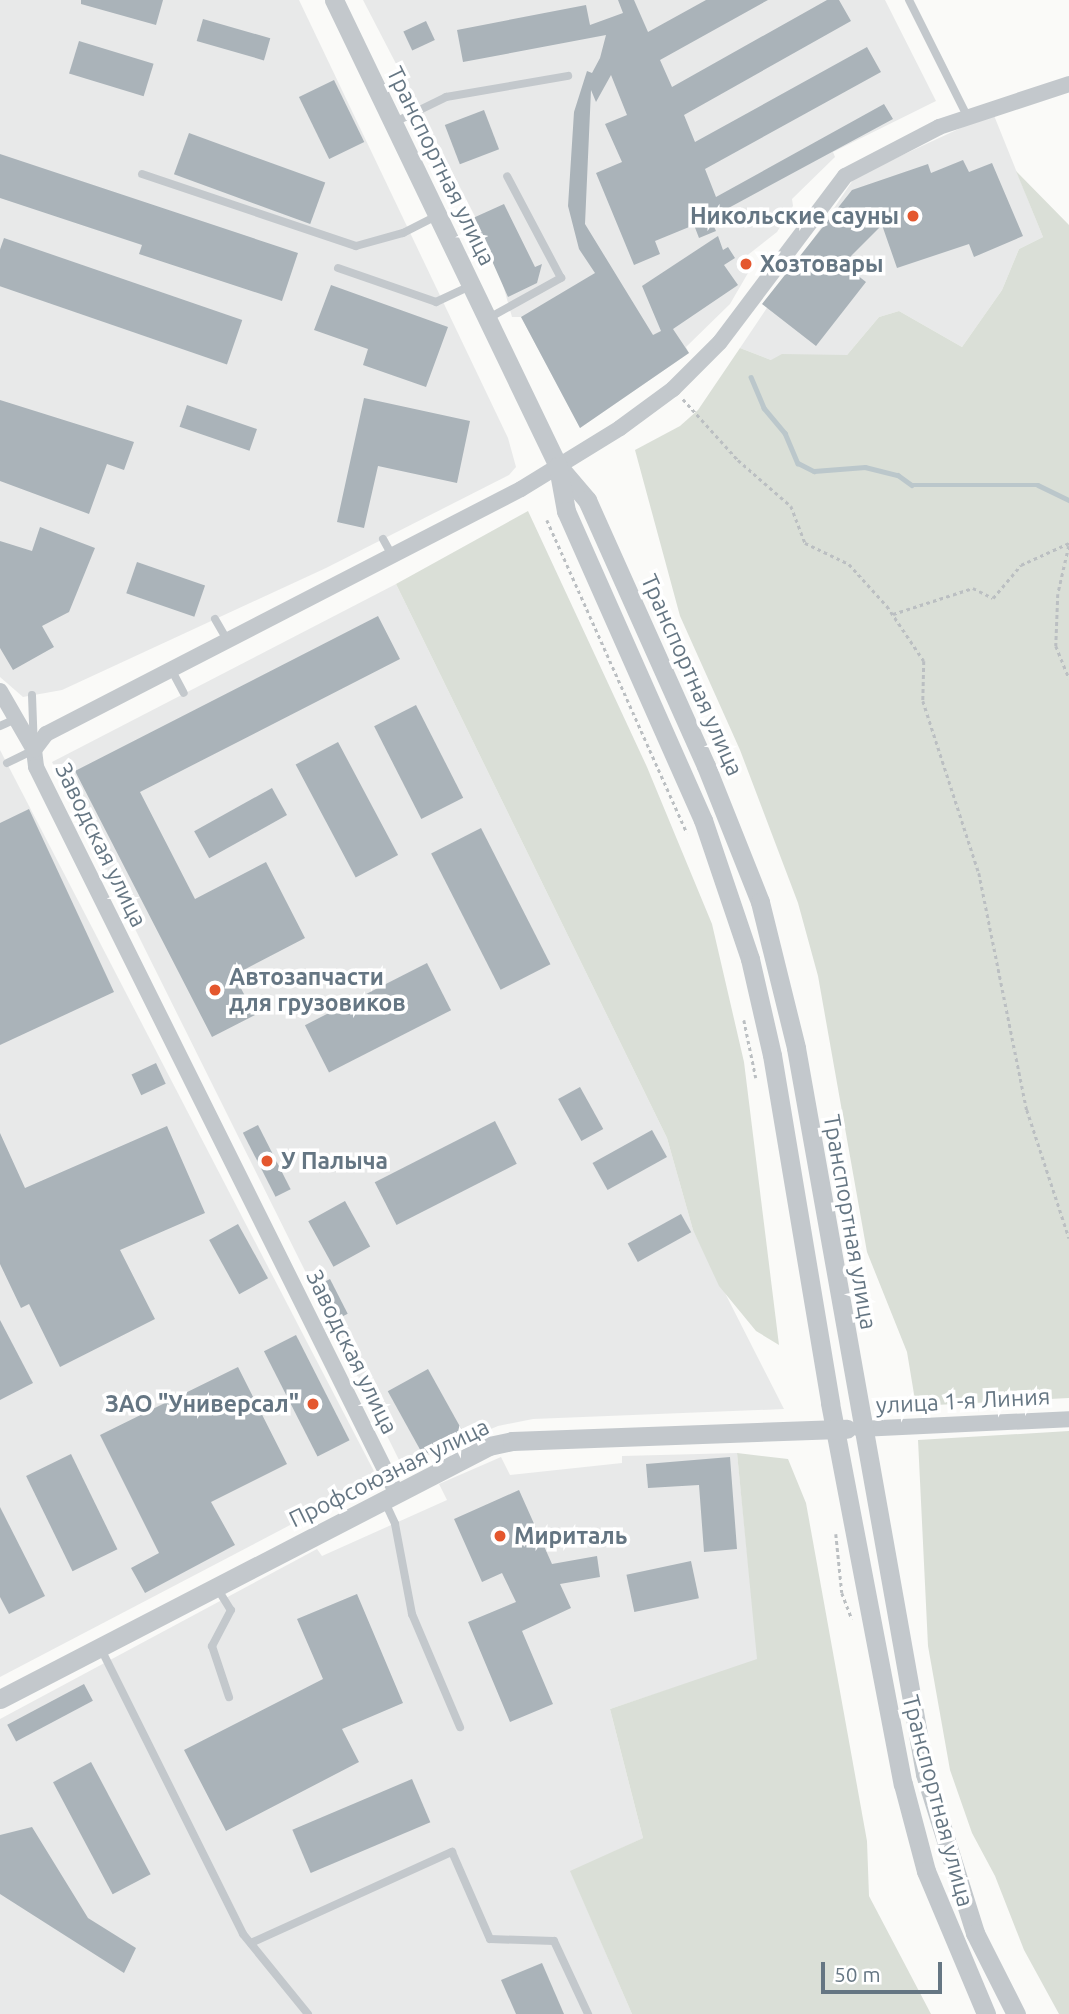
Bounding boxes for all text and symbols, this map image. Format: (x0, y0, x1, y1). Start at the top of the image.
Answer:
street label: Транспортная улица (381, 62, 501, 270)
place label: Никольские сауны (690, 202, 899, 230)
marker: Никольские сауны (905, 208, 921, 224)
place label: Хозтовары (760, 250, 883, 278)
marker: Хозтовары (738, 256, 754, 272)
street label: Транспортная улица (635, 570, 749, 780)
street label: Заводская улица (49, 758, 153, 932)
place label: Автозапчасти для грузовиков (229, 963, 406, 1017)
marker: Автозапчасти для грузовиков (207, 982, 223, 998)
street label: Транспортная улица (818, 1112, 882, 1332)
place label: У Палыча (281, 1147, 388, 1175)
marker: У Палыча (259, 1153, 275, 1169)
street label: Заводская улица (300, 1265, 404, 1439)
street label: улица 1-я Линия (875, 1383, 1051, 1419)
place label: ЗАО "Универсал" (105, 1390, 299, 1418)
marker: ЗАО "Универсал" (305, 1396, 321, 1412)
street label: Профсоюзная улица (284, 1413, 494, 1533)
place label: Мириталь (514, 1522, 627, 1550)
marker: Мириталь (492, 1528, 508, 1544)
street label: Транспортная улица (896, 1692, 980, 1910)
scale bar (824, 1948, 945, 1992)
text: 50 m (834, 1962, 881, 1986)

